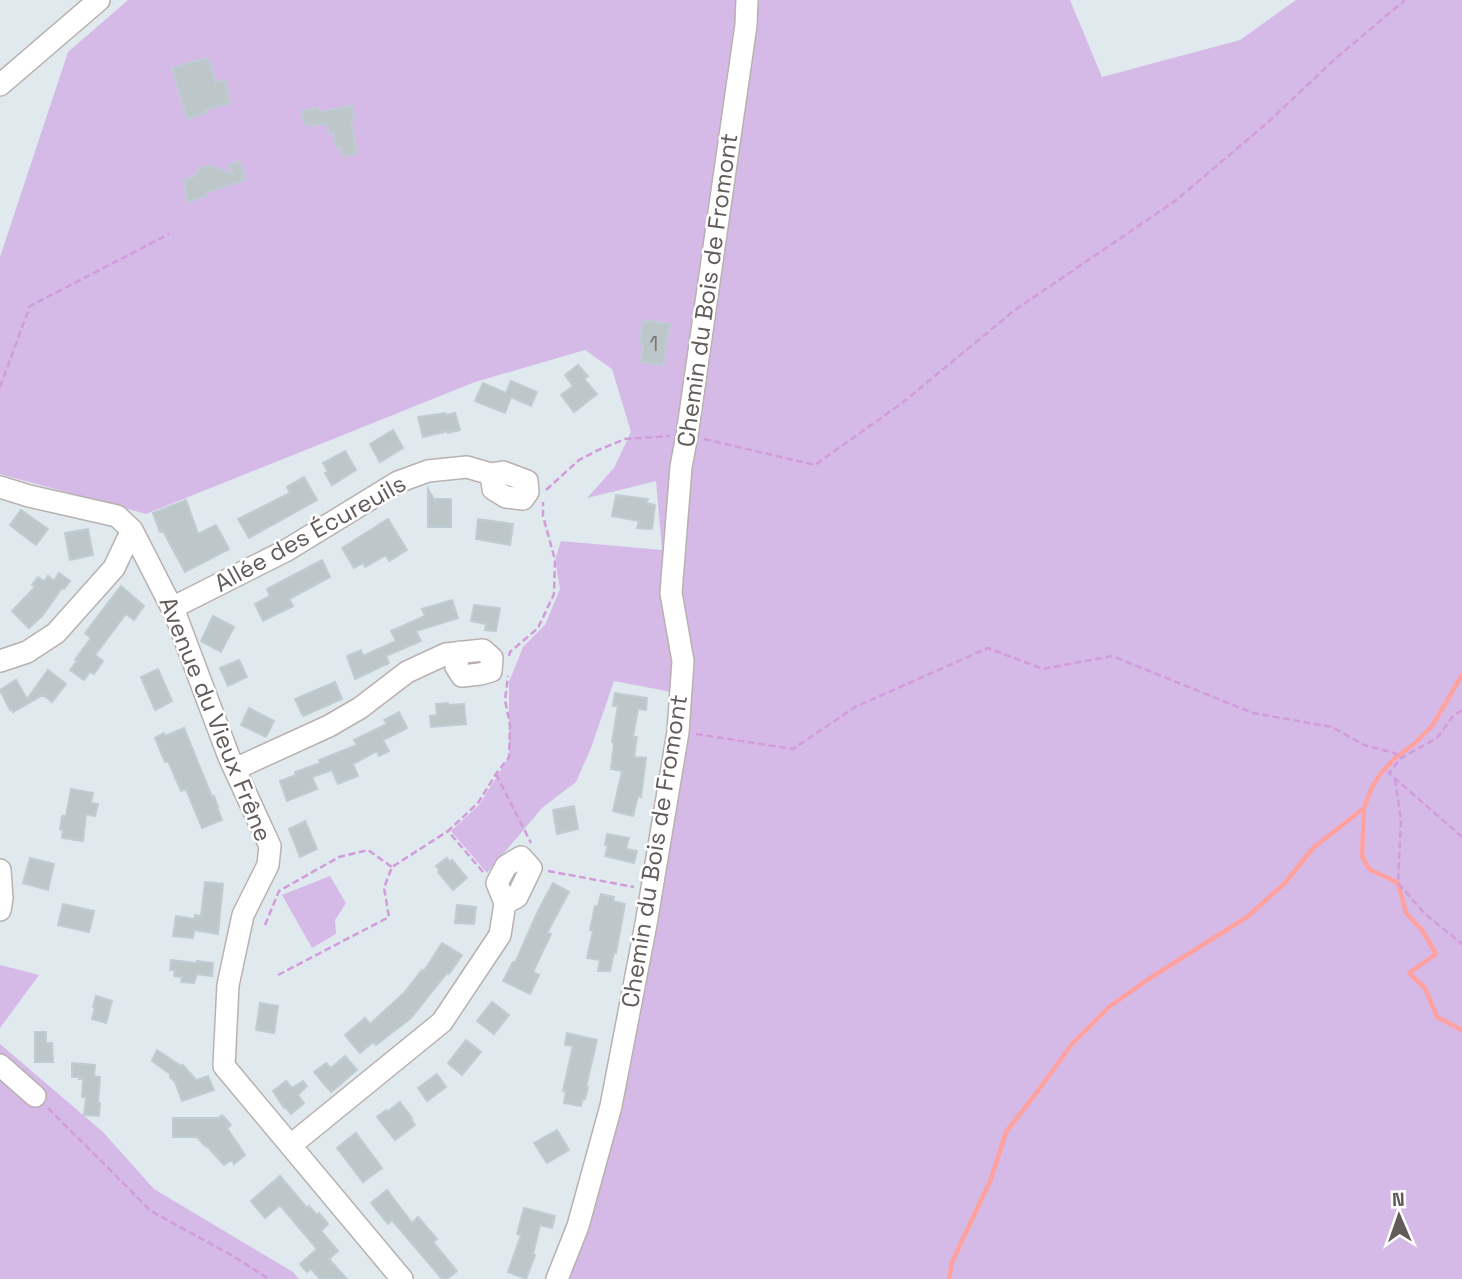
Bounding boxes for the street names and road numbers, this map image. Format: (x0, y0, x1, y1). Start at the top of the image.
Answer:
street label: Chemin du Bois de Fromont (670, 131, 744, 449)
street label: Allée des Écureuils (209, 467, 411, 599)
street label: Avenue du Vieux Frêne (153, 592, 279, 846)
street label: Chemin du Bois de Fromont (614, 692, 694, 1010)

